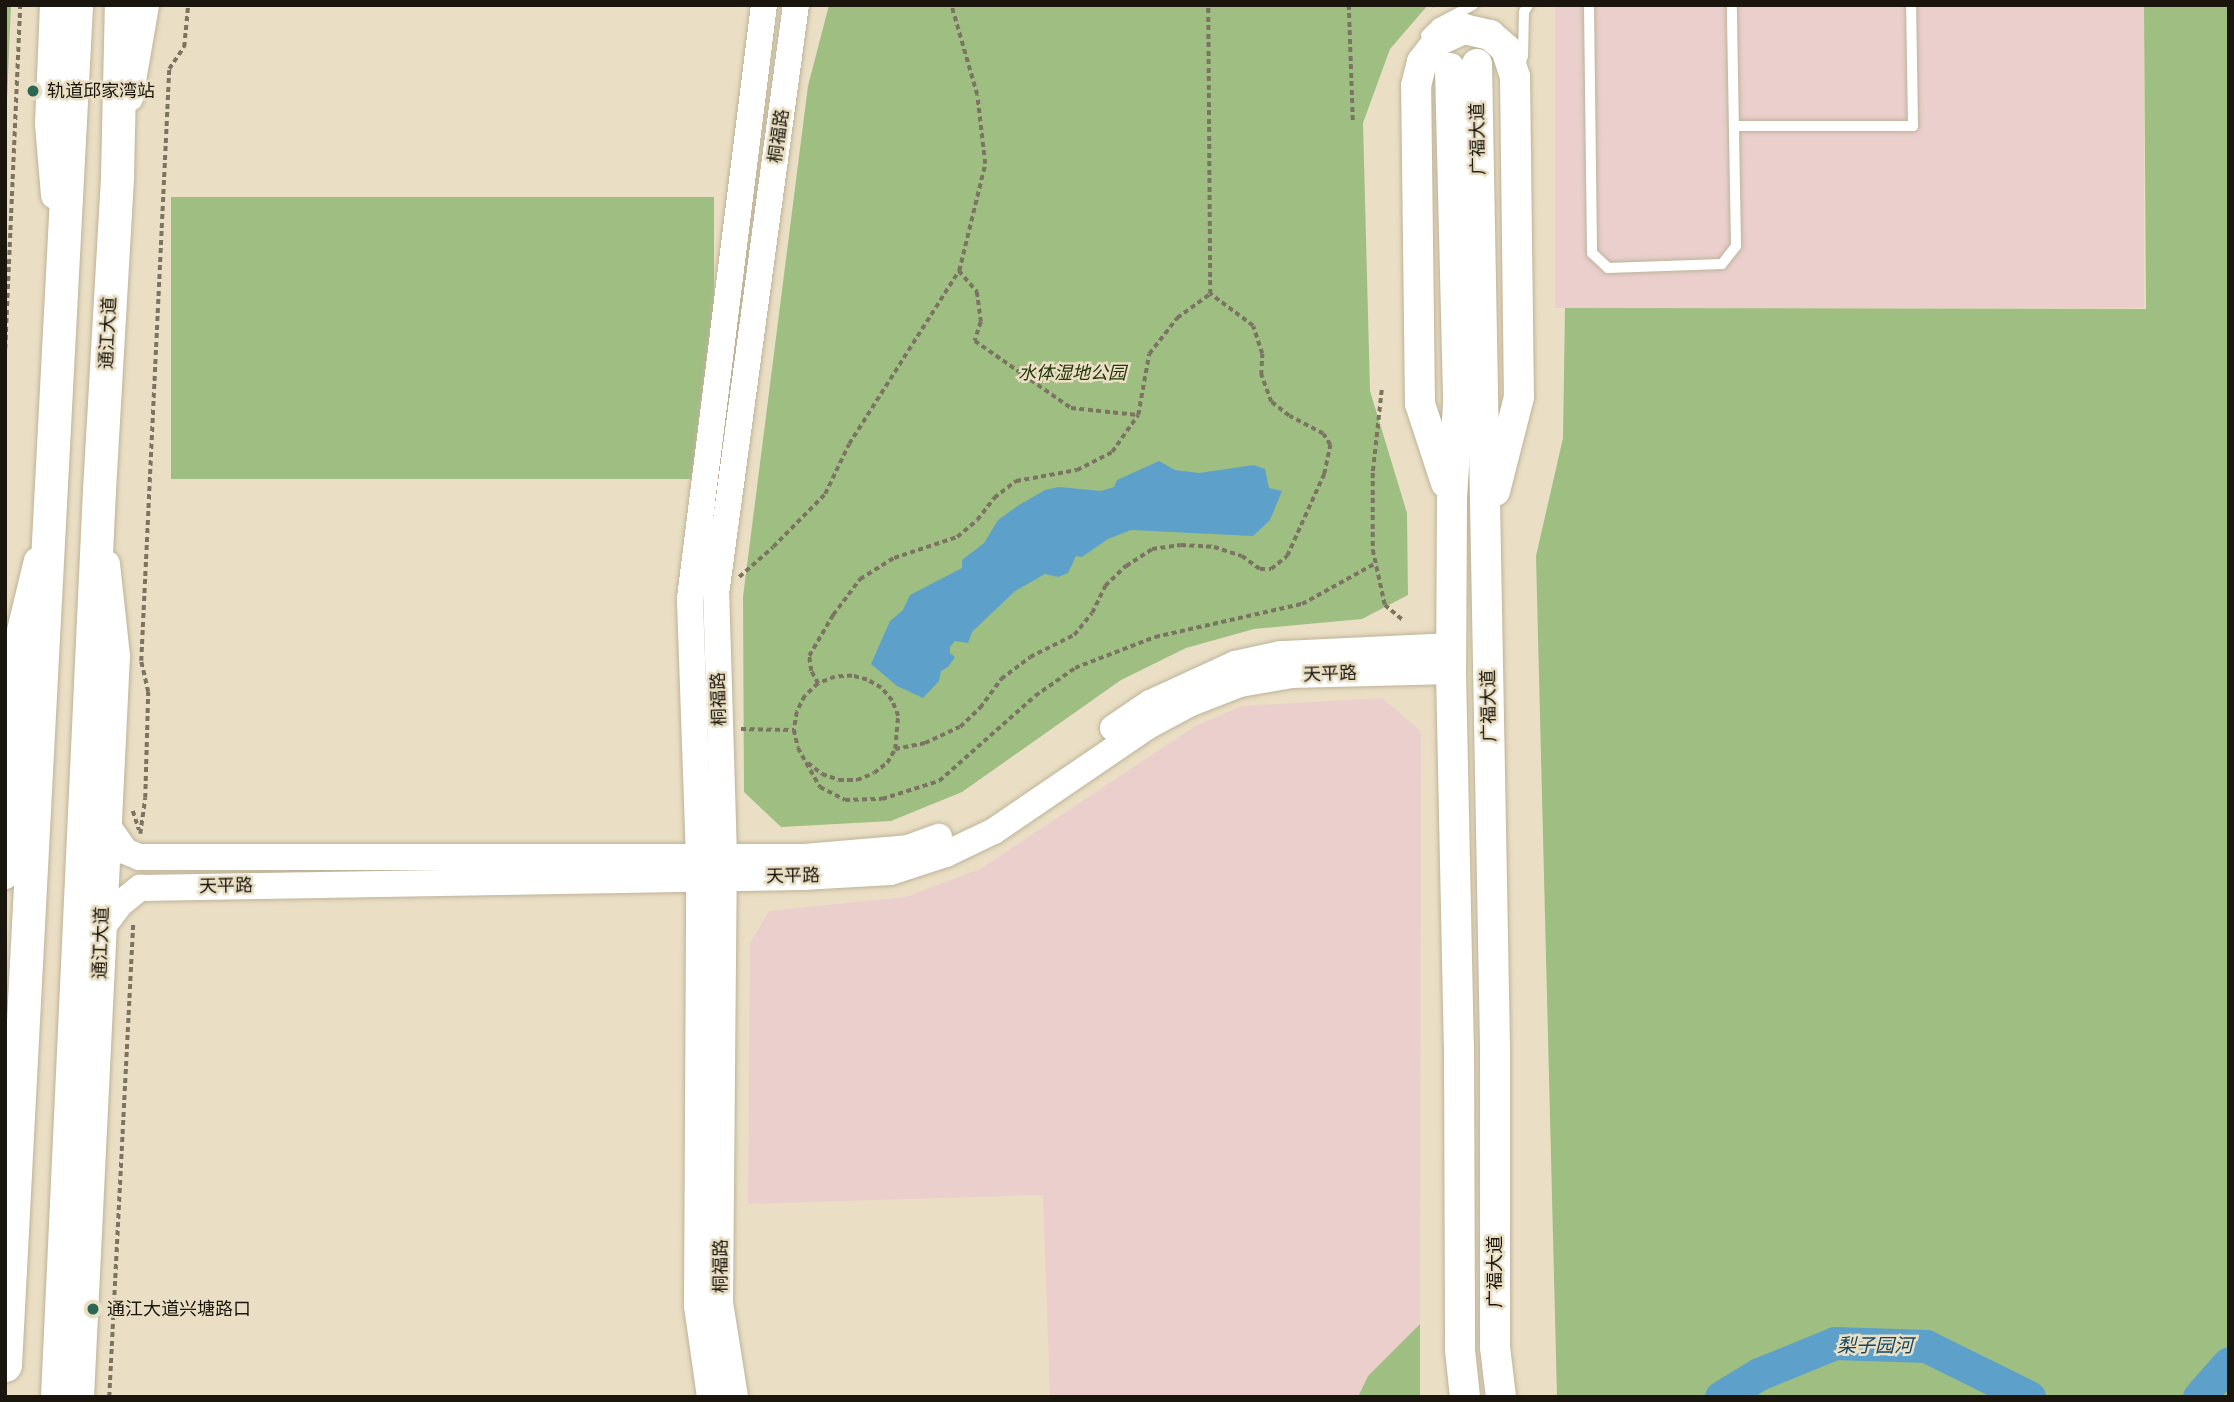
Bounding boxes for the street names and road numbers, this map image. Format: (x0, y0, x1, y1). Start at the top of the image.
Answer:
street label: 广福大道 (1467, 103, 1489, 175)
street label: 桐福路 (765, 108, 793, 164)
street label: 通江大道 (95, 296, 121, 370)
street label: 天平路 (1303, 662, 1357, 686)
street label: 广福大道 (1478, 670, 1500, 742)
street label: 桐福路 (707, 672, 731, 726)
street label: 天平路 (766, 865, 820, 887)
street label: 天平路 (199, 875, 253, 897)
street label: 通江大道 (89, 907, 113, 979)
street label: 广福大道 (1484, 1236, 1506, 1308)
street label: 桐福路 (710, 1239, 732, 1293)

